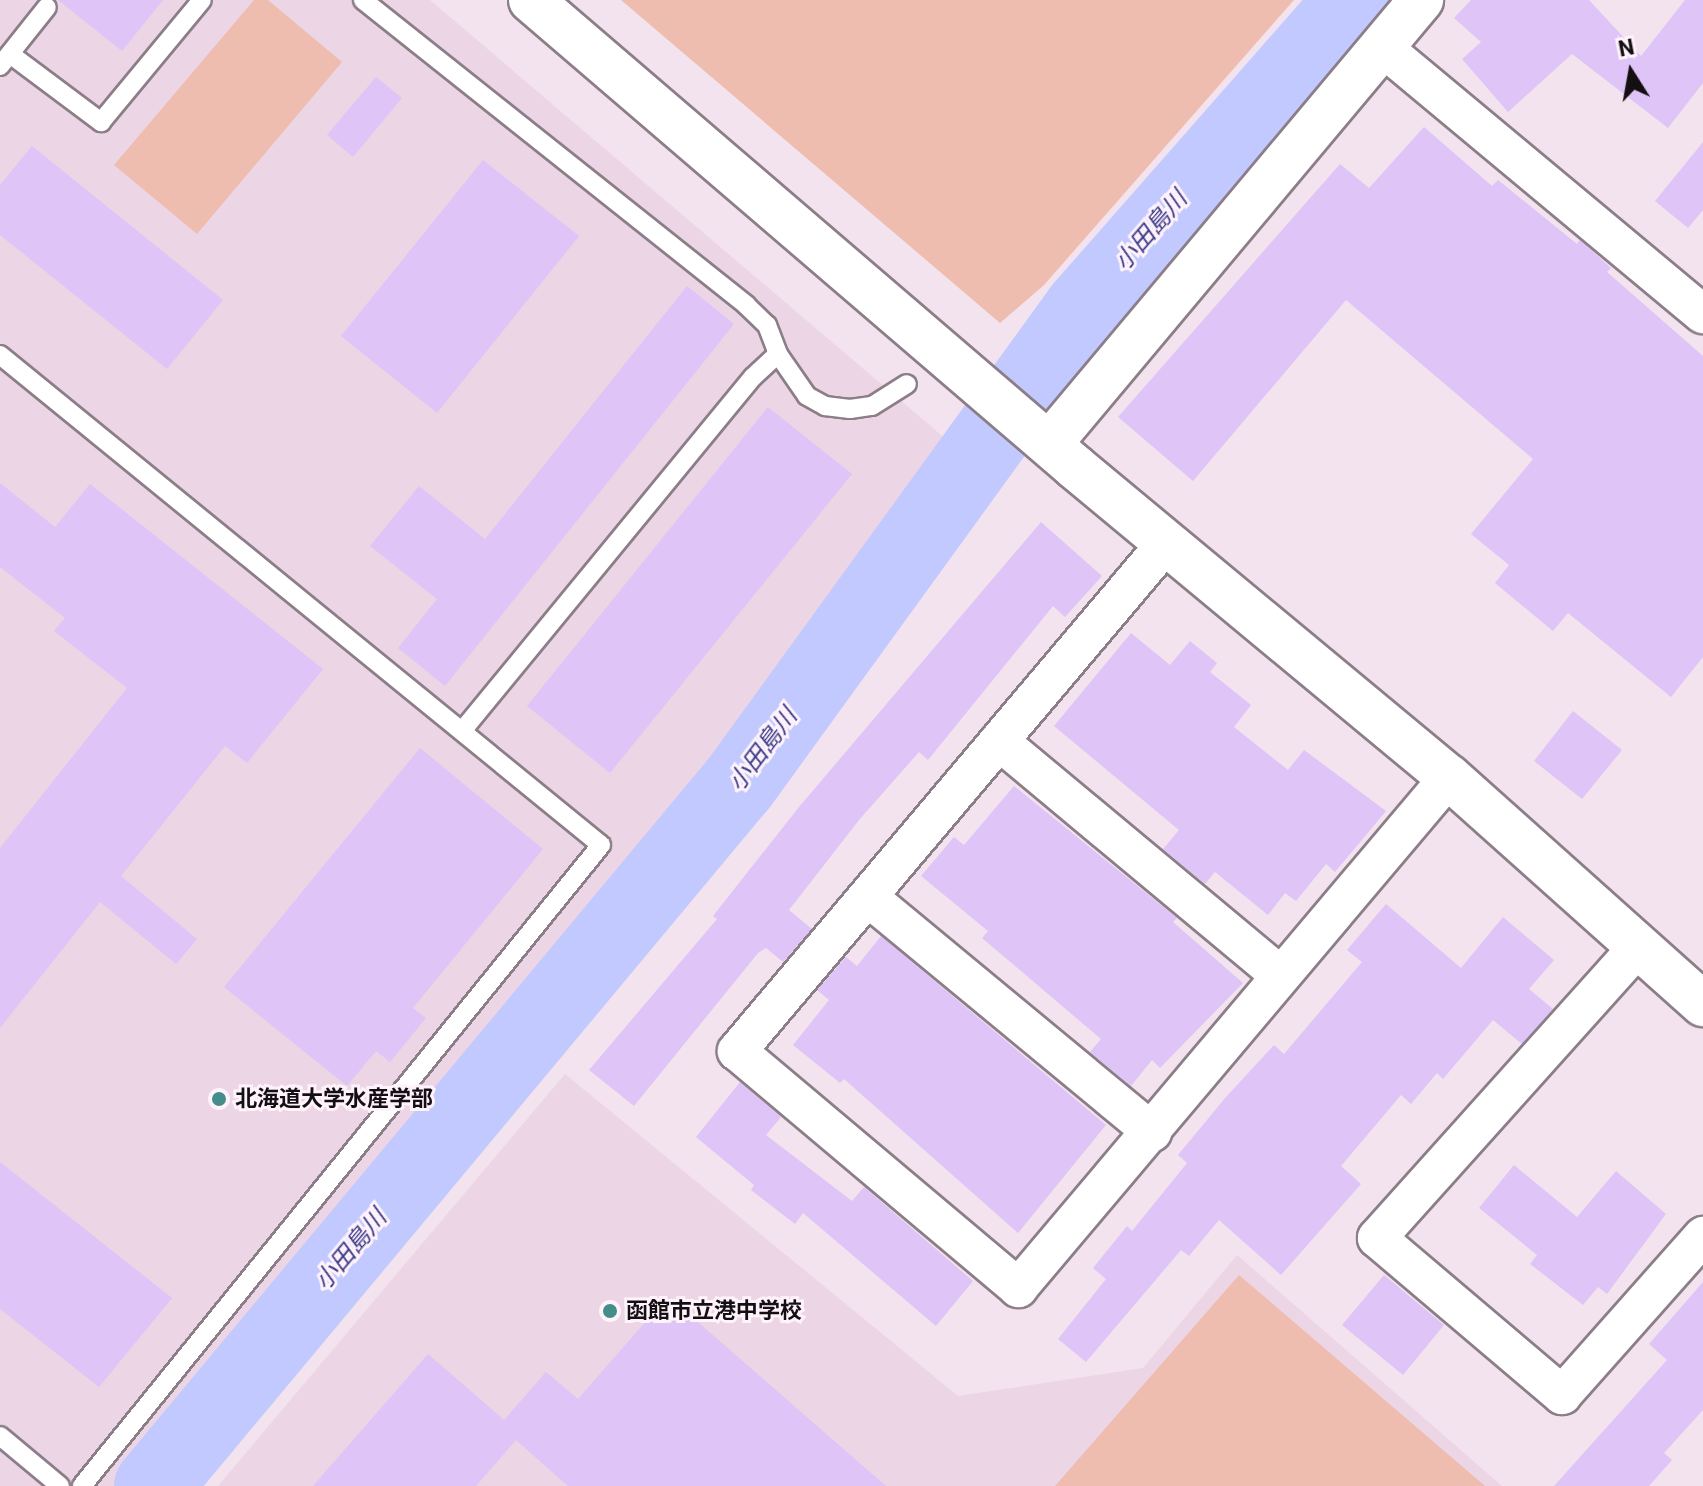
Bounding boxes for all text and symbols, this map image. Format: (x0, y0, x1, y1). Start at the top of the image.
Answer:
north arrow (1591, 32, 1671, 112)
text: N (1616, 34, 1636, 62)
water label: 小田島川 (1109, 185, 1193, 277)
water label: 小田島川 (723, 703, 803, 797)
place label: 北海道大学水産学部 (235, 1086, 433, 1112)
marker: 北海道大学水産学部 (210, 1090, 228, 1108)
water label: 小田島川 (309, 1204, 393, 1296)
place label: 函館市立港中学校 (626, 1298, 802, 1324)
marker: 函館市立港中学校 (601, 1302, 619, 1320)

